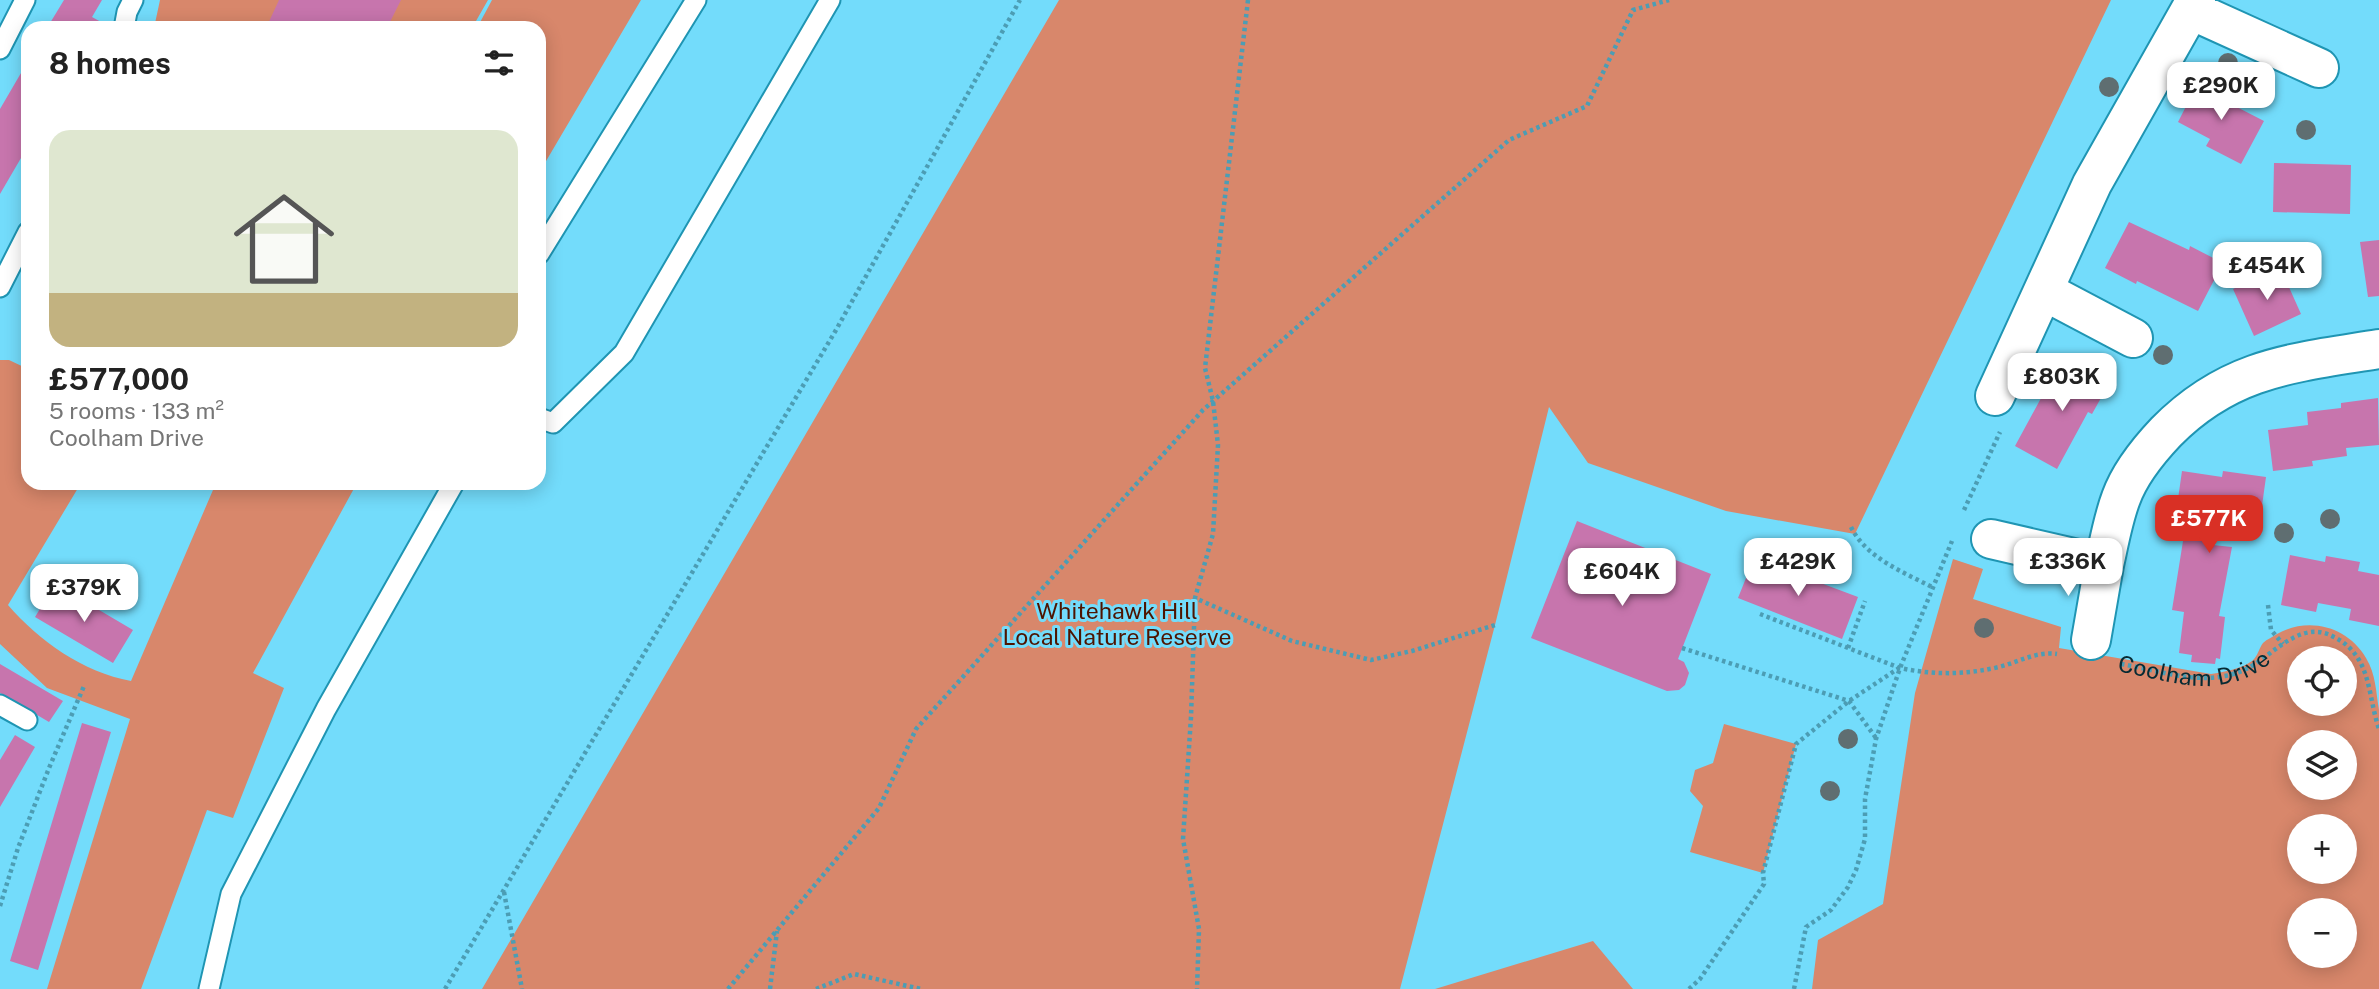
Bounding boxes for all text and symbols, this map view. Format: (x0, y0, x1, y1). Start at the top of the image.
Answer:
icon: filters (480, 44, 518, 82)
text: 8 homes (49, 45, 171, 81)
pin: £290K (2172, 62, 2270, 122)
text: £290K (2183, 71, 2259, 98)
icon: home (221, 176, 347, 302)
pin: £454K (2218, 243, 2316, 302)
text: £454K (2229, 251, 2305, 278)
pin: £803K (2013, 354, 2111, 413)
text: £577,000 (49, 361, 189, 397)
text: £803K (2024, 362, 2100, 389)
text: 5 rooms · 133 m² (49, 397, 224, 424)
text: Coolham Drive (49, 424, 204, 451)
pin: £577K (2160, 496, 2258, 555)
text: £577K (2171, 504, 2247, 531)
pin: £429K (1749, 538, 1847, 598)
pin: £336K (2019, 538, 2117, 598)
text: £429K (1760, 547, 1836, 574)
text: £336K (2029, 547, 2107, 574)
pin: £604K (1573, 548, 1671, 608)
text: £604K (1584, 557, 1660, 584)
pin: £379K (35, 564, 133, 624)
text: £379K (46, 573, 122, 600)
park label: Whitehawk Hill Local Nature Reserve (1002, 597, 1232, 650)
street label: Coolham Drive (2116, 644, 2275, 691)
map controls (2287, 646, 2357, 968)
button: locate (2287, 646, 2357, 716)
button: layers (2287, 730, 2357, 800)
button: + (2287, 814, 2357, 884)
button: − (2287, 898, 2357, 968)

